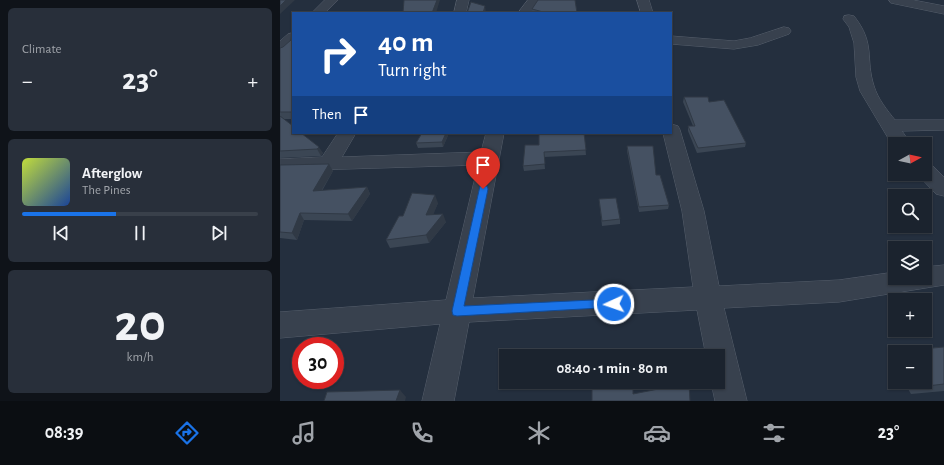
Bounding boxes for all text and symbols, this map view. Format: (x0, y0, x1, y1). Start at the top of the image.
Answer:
icon: right (312, 28, 364, 80)
text: 40 m (378, 29, 434, 57)
text: Climate (22, 43, 61, 56)
text: Turn right (378, 62, 447, 80)
text: 23° (122, 65, 158, 95)
text: − (22, 70, 33, 92)
text: + (247, 70, 258, 92)
icon: arrive (350, 104, 372, 126)
text: Then (312, 107, 342, 122)
north arrow (888, 137, 932, 181)
map controls (888, 137, 932, 389)
pin (466, 148, 500, 189)
icon: arrive (472, 154, 494, 176)
text: Afterglow (82, 166, 142, 181)
text: The Pines (82, 184, 131, 197)
button: search (888, 189, 932, 233)
icon: previous (50, 222, 72, 244)
icon: pause (129, 222, 151, 244)
icon: next (208, 222, 230, 244)
button: layers (888, 241, 932, 285)
position arrow (593, 283, 635, 325)
button: + (888, 293, 932, 337)
text: 20 (114, 298, 166, 350)
speed limit sign: 30 (292, 337, 344, 389)
button: − (888, 345, 932, 389)
text: km/h (127, 351, 153, 364)
text: 08:40 · 1 min · 80 m (556, 361, 668, 376)
icon: directions (173, 419, 201, 447)
icon: music (290, 419, 318, 447)
icon: phone (408, 419, 436, 447)
icon: climate (525, 419, 553, 447)
icon: car (643, 419, 671, 447)
icon: filters (760, 419, 788, 447)
text: 08:39 (45, 424, 84, 442)
text: 23° (878, 424, 899, 442)

